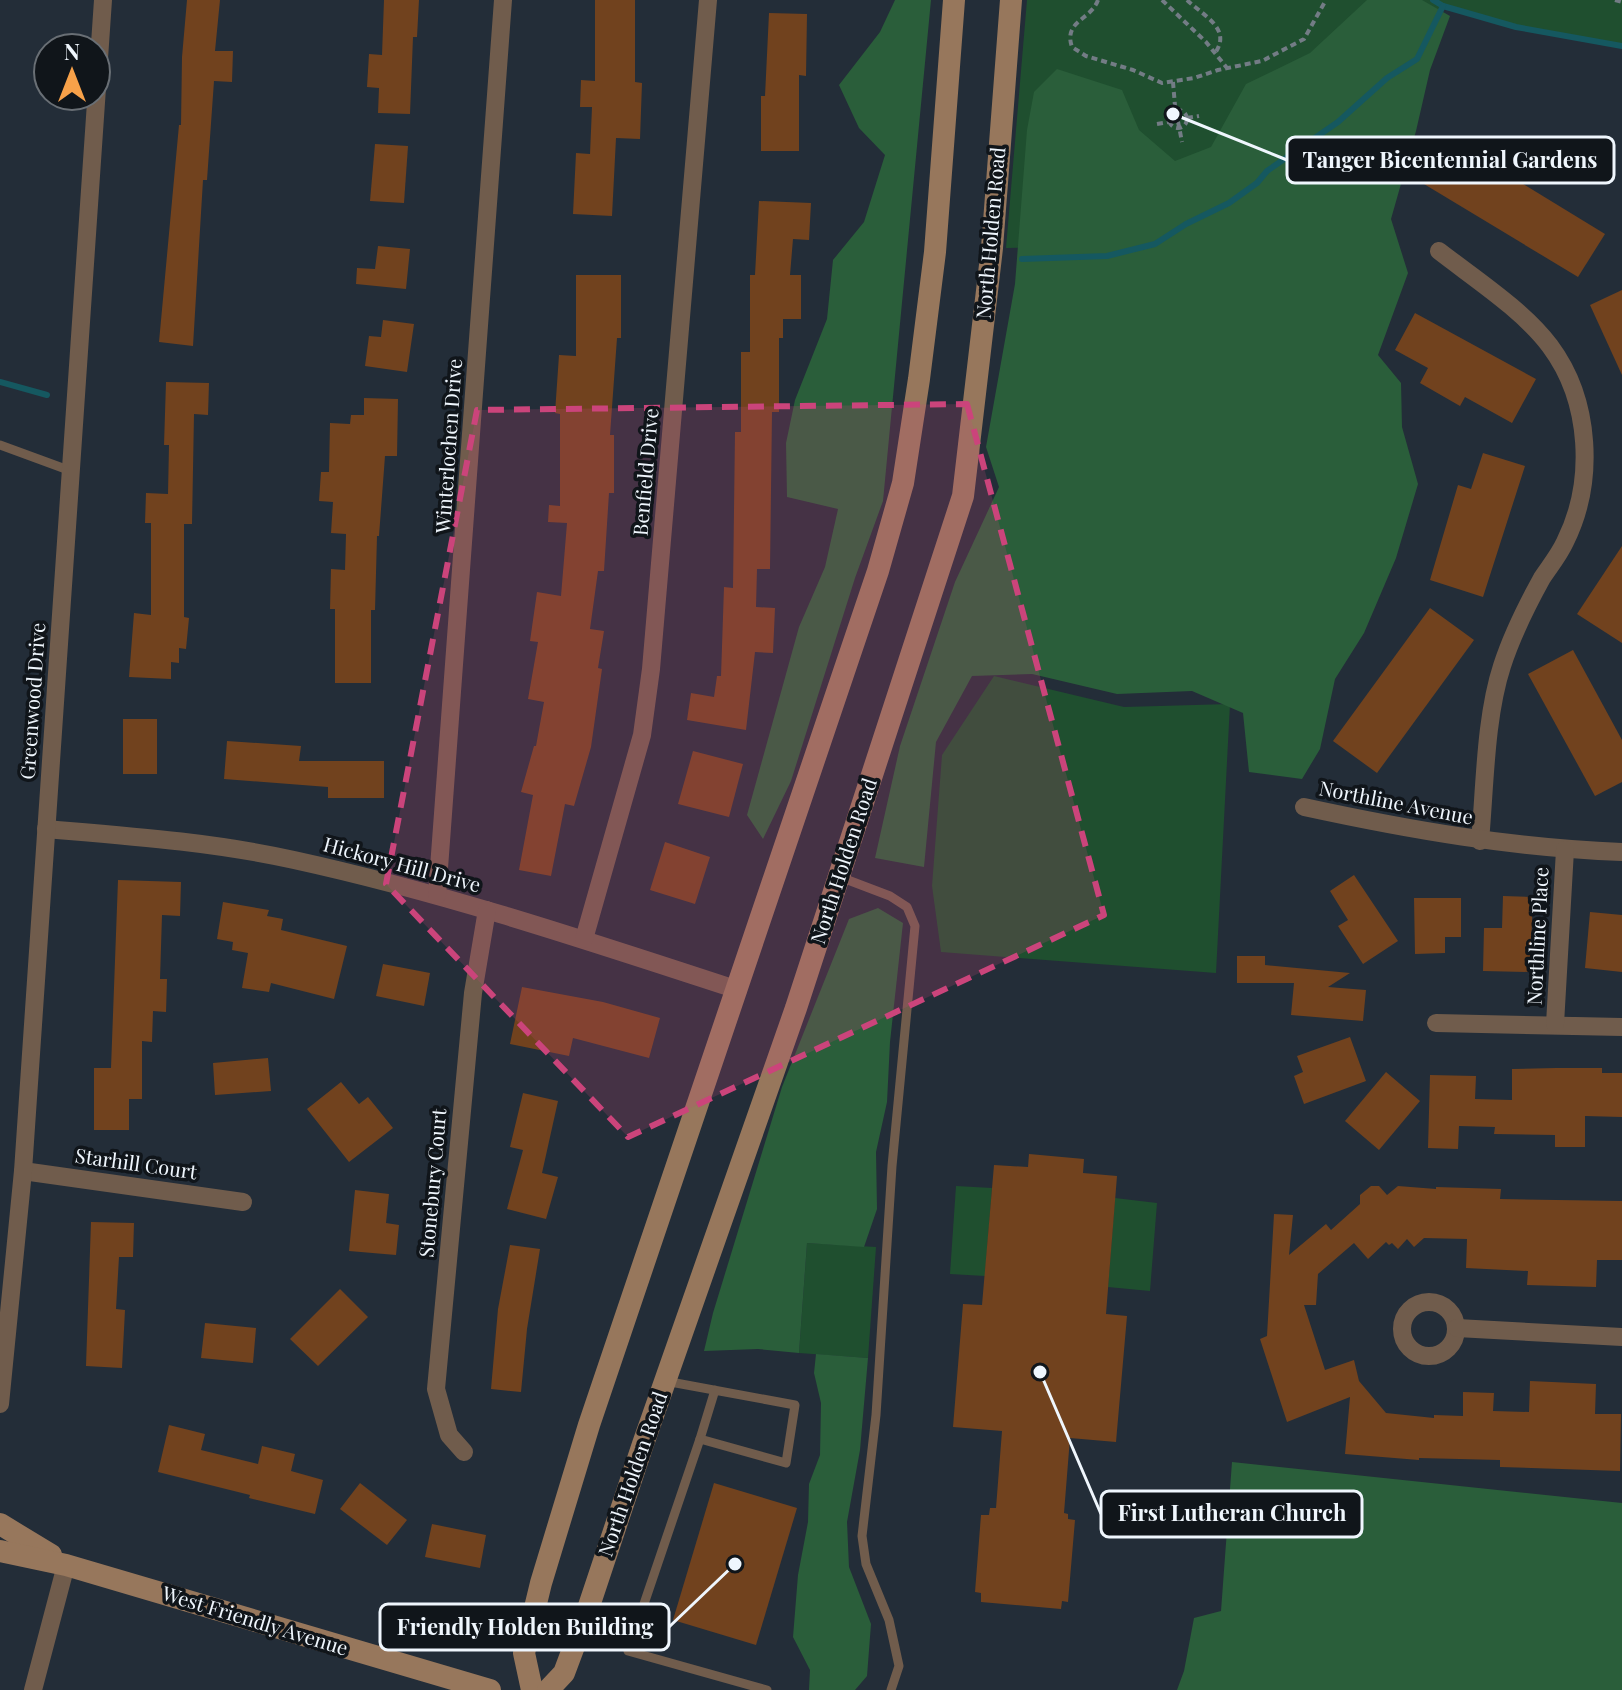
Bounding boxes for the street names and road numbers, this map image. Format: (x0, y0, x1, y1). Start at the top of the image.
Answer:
street label: North Holden Road (969, 145, 1011, 320)
street label: Winterlochen Drive (428, 358, 467, 535)
street label: Benfield Drive (625, 407, 664, 537)
street label: Greenwood Drive (13, 622, 50, 780)
street label: Northline Avenue (1317, 773, 1476, 830)
street label: North Holden Road (803, 774, 882, 947)
street label: Hickory Hill Drive (321, 830, 484, 898)
street label: Northline Place (1519, 866, 1554, 1006)
street label: Stonebury Court (412, 1106, 452, 1259)
street label: Starhill Court (74, 1141, 200, 1185)
street label: North Holden Road (591, 1387, 673, 1560)
street label: West Friendly Avenue (158, 1578, 352, 1661)

